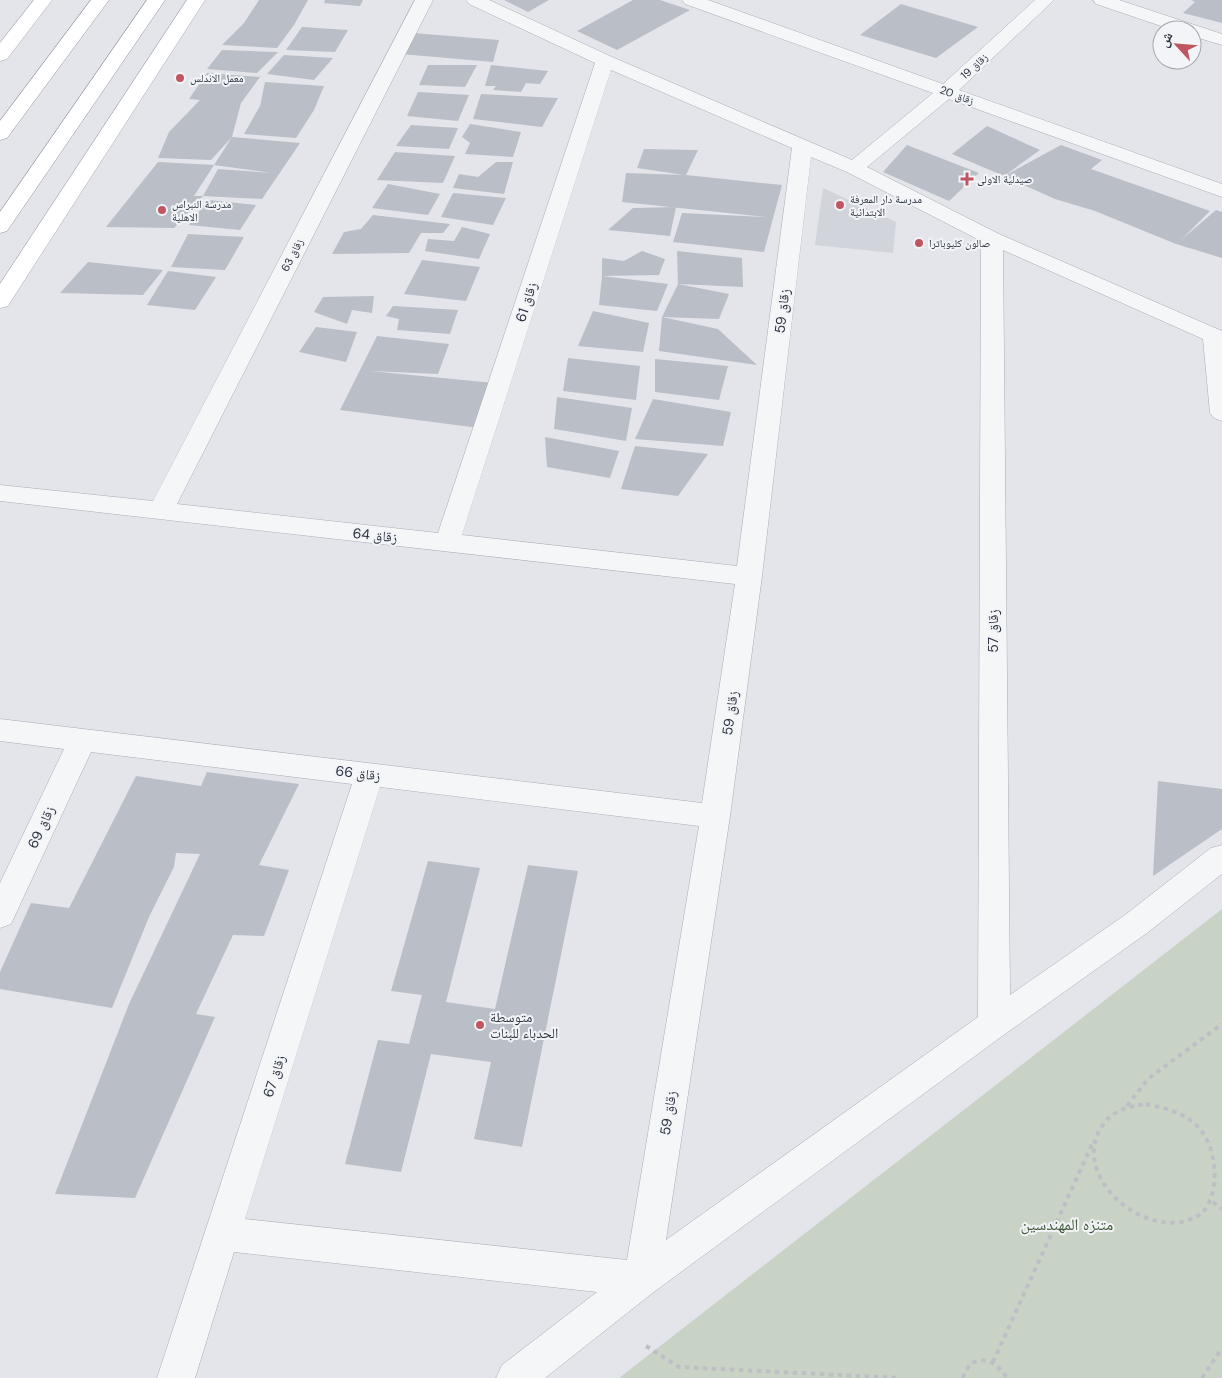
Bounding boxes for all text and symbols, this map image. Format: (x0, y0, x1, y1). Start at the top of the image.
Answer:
north arrow (1152, 20, 1202, 70)
text: ش (1154, 29, 1177, 50)
street label: زقاق 19 (958, 50, 990, 82)
place label: معمل الاندلس (190, 71, 244, 85)
marker: معمل الاندلس (174, 72, 186, 84)
street label: زقاق 20 (938, 82, 976, 108)
place label: صيدلية الاولى (977, 172, 1032, 186)
marker: صيدلية الاولى (961, 173, 973, 185)
place label: مدرسة دار المعرفة الابتدائية (850, 192, 922, 219)
place label: مدرسة النبراس الاهلية (172, 197, 231, 224)
marker: مدرسة دار المعرفة الابتدائية (834, 199, 846, 211)
marker: مدرسة النبراس الاهلية (156, 204, 168, 216)
street label: زقاق 63 (278, 236, 306, 274)
place label: صالون كليوباترا (929, 236, 990, 250)
marker: صالون كليوباترا (913, 237, 925, 249)
street label: زقاق 61 (511, 280, 541, 324)
street label: زقاق 59 (770, 288, 794, 334)
street label: زقاق 64 (352, 524, 398, 546)
street label: زقاق 57 (984, 609, 1002, 653)
street label: زقاق 59 (718, 690, 742, 736)
street label: زقاق 66 (334, 761, 382, 785)
street label: زقاق 69 (23, 803, 59, 851)
place label: متوسطة الحدباء للبنات (490, 1008, 558, 1042)
marker: متوسطة الحدباء للبنات (474, 1019, 486, 1031)
street label: زقاق 67 (259, 1053, 289, 1099)
street label: زقاق 59 (656, 1090, 680, 1136)
park label: متنزه المهندسين (1021, 1214, 1113, 1235)

